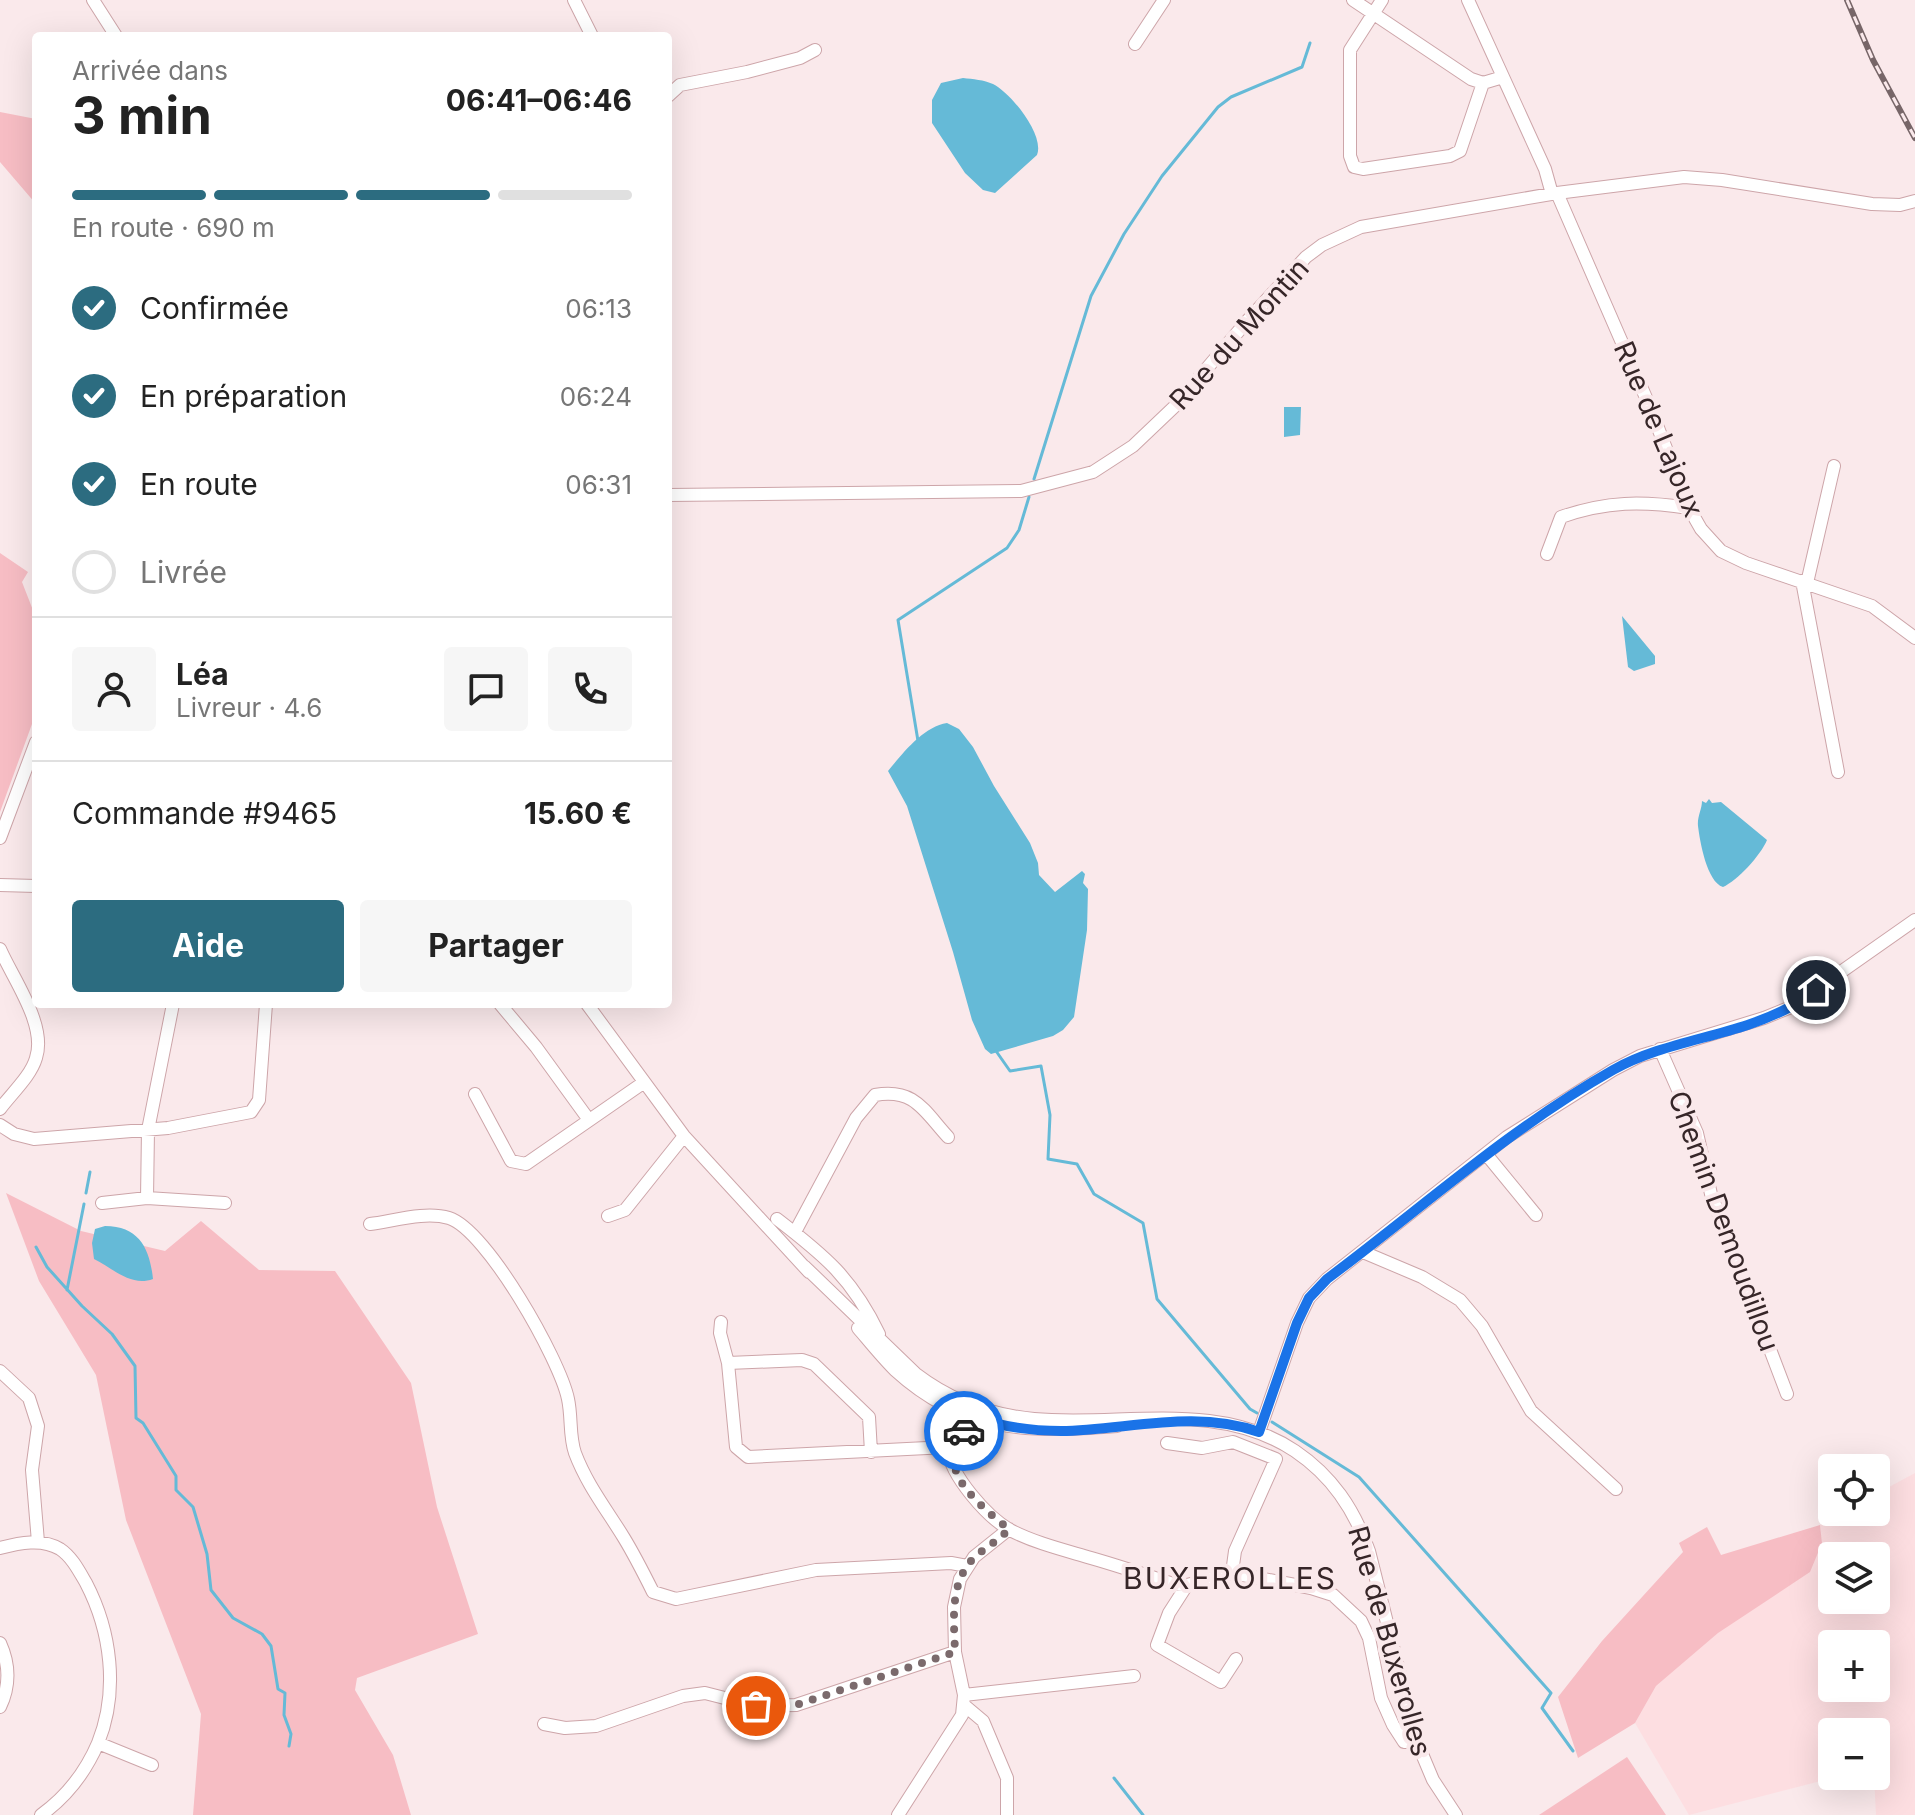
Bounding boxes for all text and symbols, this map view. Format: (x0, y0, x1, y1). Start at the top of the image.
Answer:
text: Arrivée dans (72, 55, 228, 86)
text: 06:41–06:46 (446, 82, 632, 118)
text: 3 min (72, 84, 212, 147)
text: En route · 690 m (72, 212, 275, 243)
street label: Rue du Montin (1162, 251, 1316, 417)
icon: check (72, 286, 116, 330)
text: Confirmée (140, 290, 289, 326)
text: 06:13 (565, 293, 632, 324)
street label: Rue de Lajoux (1607, 336, 1711, 522)
icon: check (72, 374, 116, 418)
text: En préparation (140, 378, 347, 414)
text: 06:24 (560, 381, 632, 412)
icon: check (72, 462, 116, 506)
text: En route (140, 466, 258, 502)
text: 06:31 (565, 469, 632, 500)
text: Livrée (140, 554, 227, 590)
button: person (72, 647, 156, 731)
button: chat (444, 647, 528, 731)
button: phone (548, 647, 632, 731)
text: Léa (176, 656, 229, 692)
text: Livreur · 4.6 (176, 692, 322, 723)
text: Commande #9465 (72, 795, 337, 831)
text: 15.60 € (524, 795, 632, 831)
button: Aide (72, 900, 344, 992)
button: Partager (360, 900, 632, 992)
pin (1782, 956, 1850, 1024)
icon: home (1794, 968, 1838, 1012)
street label: Chemin Demoudillou (1661, 1086, 1787, 1356)
courier (924, 1391, 1004, 1471)
icon: car (942, 1409, 986, 1453)
map controls (1818, 1454, 1890, 1790)
button: locate (1818, 1454, 1890, 1526)
street label: Rue de Buxerolles (1341, 1522, 1439, 1760)
button: layers (1818, 1542, 1890, 1614)
district label: BUXEROLLES (1123, 1560, 1337, 1596)
button: + (1818, 1630, 1890, 1702)
pin (722, 1672, 790, 1740)
icon: bag (734, 1684, 778, 1728)
button: − (1818, 1718, 1890, 1790)

